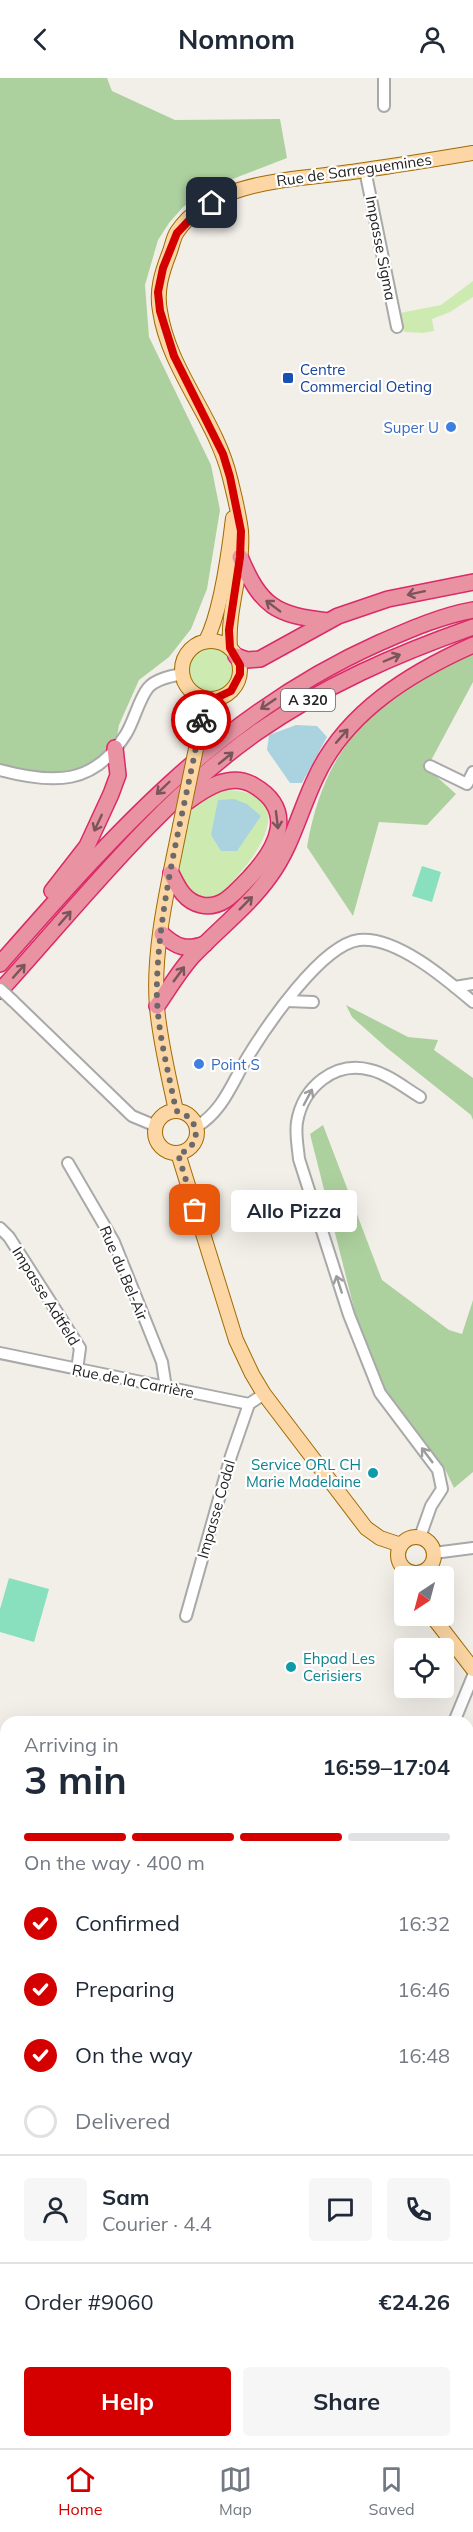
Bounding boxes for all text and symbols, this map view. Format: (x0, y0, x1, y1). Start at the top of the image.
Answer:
text: Nomnom (178, 22, 295, 56)
icon: back (24, 23, 57, 56)
icon: person (416, 23, 449, 56)
street label: Rue de Sarreguemines (275, 150, 433, 190)
pin (186, 177, 237, 228)
icon: home (195, 186, 228, 219)
street label: Impasse Sigma (362, 194, 400, 302)
place label: Centre Commercial Oeting (300, 360, 432, 396)
marker: Centre Commercial Oeting (281, 371, 295, 385)
place label: Super U (384, 418, 439, 437)
marker: Super U (444, 420, 458, 434)
one-way arrow (406, 588, 426, 599)
one-way arrow (265, 600, 281, 613)
one-way arrow (382, 652, 401, 663)
road number: A 320 (281, 689, 335, 711)
courier (171, 690, 231, 750)
one-way arrow (260, 699, 277, 711)
icon: bike (185, 704, 218, 737)
one-way arrow (335, 728, 349, 743)
one-way arrow (217, 751, 233, 764)
one-way arrow (156, 781, 171, 795)
one-way arrow (272, 810, 283, 829)
one-way arrow (91, 813, 103, 831)
one-way arrow (239, 896, 254, 911)
one-way arrow (58, 911, 72, 926)
one-way arrow (12, 963, 26, 978)
one-way arrow (173, 966, 185, 982)
place label: Point S (211, 1055, 260, 1074)
marker: Point S (192, 1057, 206, 1071)
one-way arrow (303, 1089, 314, 1107)
pin (169, 1184, 220, 1235)
callout: Allo Pizza (231, 1189, 357, 1231)
icon: bag (178, 1193, 211, 1226)
text: Allo Pizza (247, 1198, 341, 1223)
street label: Rue du Bel-Air (96, 1223, 153, 1324)
street label: Impasse Adtfeld (8, 1243, 84, 1349)
one-way arrow (333, 1275, 344, 1294)
street label: Rue de la Carrière (70, 1360, 196, 1402)
one-way arrow (421, 1448, 433, 1464)
place label: Service ORL CH Marie Madelaine (246, 1455, 361, 1491)
street label: Impasse Codal (193, 1457, 239, 1561)
marker: Service ORL CH Marie Madelaine (366, 1466, 380, 1480)
north arrow (394, 1566, 454, 1626)
map controls (394, 1566, 454, 1698)
button: locate (394, 1638, 454, 1698)
place label: Ehpad Les Cerisiers (303, 1649, 375, 1685)
marker: Ehpad Les Cerisiers (284, 1660, 298, 1674)
text: Arriving in (24, 1732, 119, 1757)
text: 16:59–17:04 (322, 1753, 450, 1781)
text: 3 min (24, 1755, 127, 1804)
text: On the way · 400 m (24, 1850, 205, 1875)
icon: check (24, 1907, 57, 1940)
text: Confirmed (75, 1909, 180, 1937)
text: 16:32 (397, 1911, 450, 1936)
icon: check (24, 1973, 57, 2006)
text: Preparing (75, 1975, 175, 2003)
text: 16:46 (397, 1977, 450, 2002)
icon: check (24, 2039, 57, 2072)
text: On the way (75, 2041, 193, 2069)
text: 16:48 (397, 2043, 450, 2068)
text: Delivered (75, 2107, 170, 2135)
button: person (24, 2178, 87, 2241)
button: chat (309, 2178, 372, 2241)
button: phone (387, 2178, 450, 2241)
text: Sam (102, 2183, 150, 2211)
text: Courier · 4.4 (102, 2211, 212, 2236)
text: Order #9060 (24, 2288, 154, 2316)
text: €24.26 (379, 2288, 450, 2316)
button: Help (24, 2367, 231, 2436)
button: Share (243, 2367, 450, 2436)
tab: Home (58, 2463, 102, 2519)
tab: Map (219, 2463, 252, 2519)
tab: Saved (369, 2463, 415, 2519)

